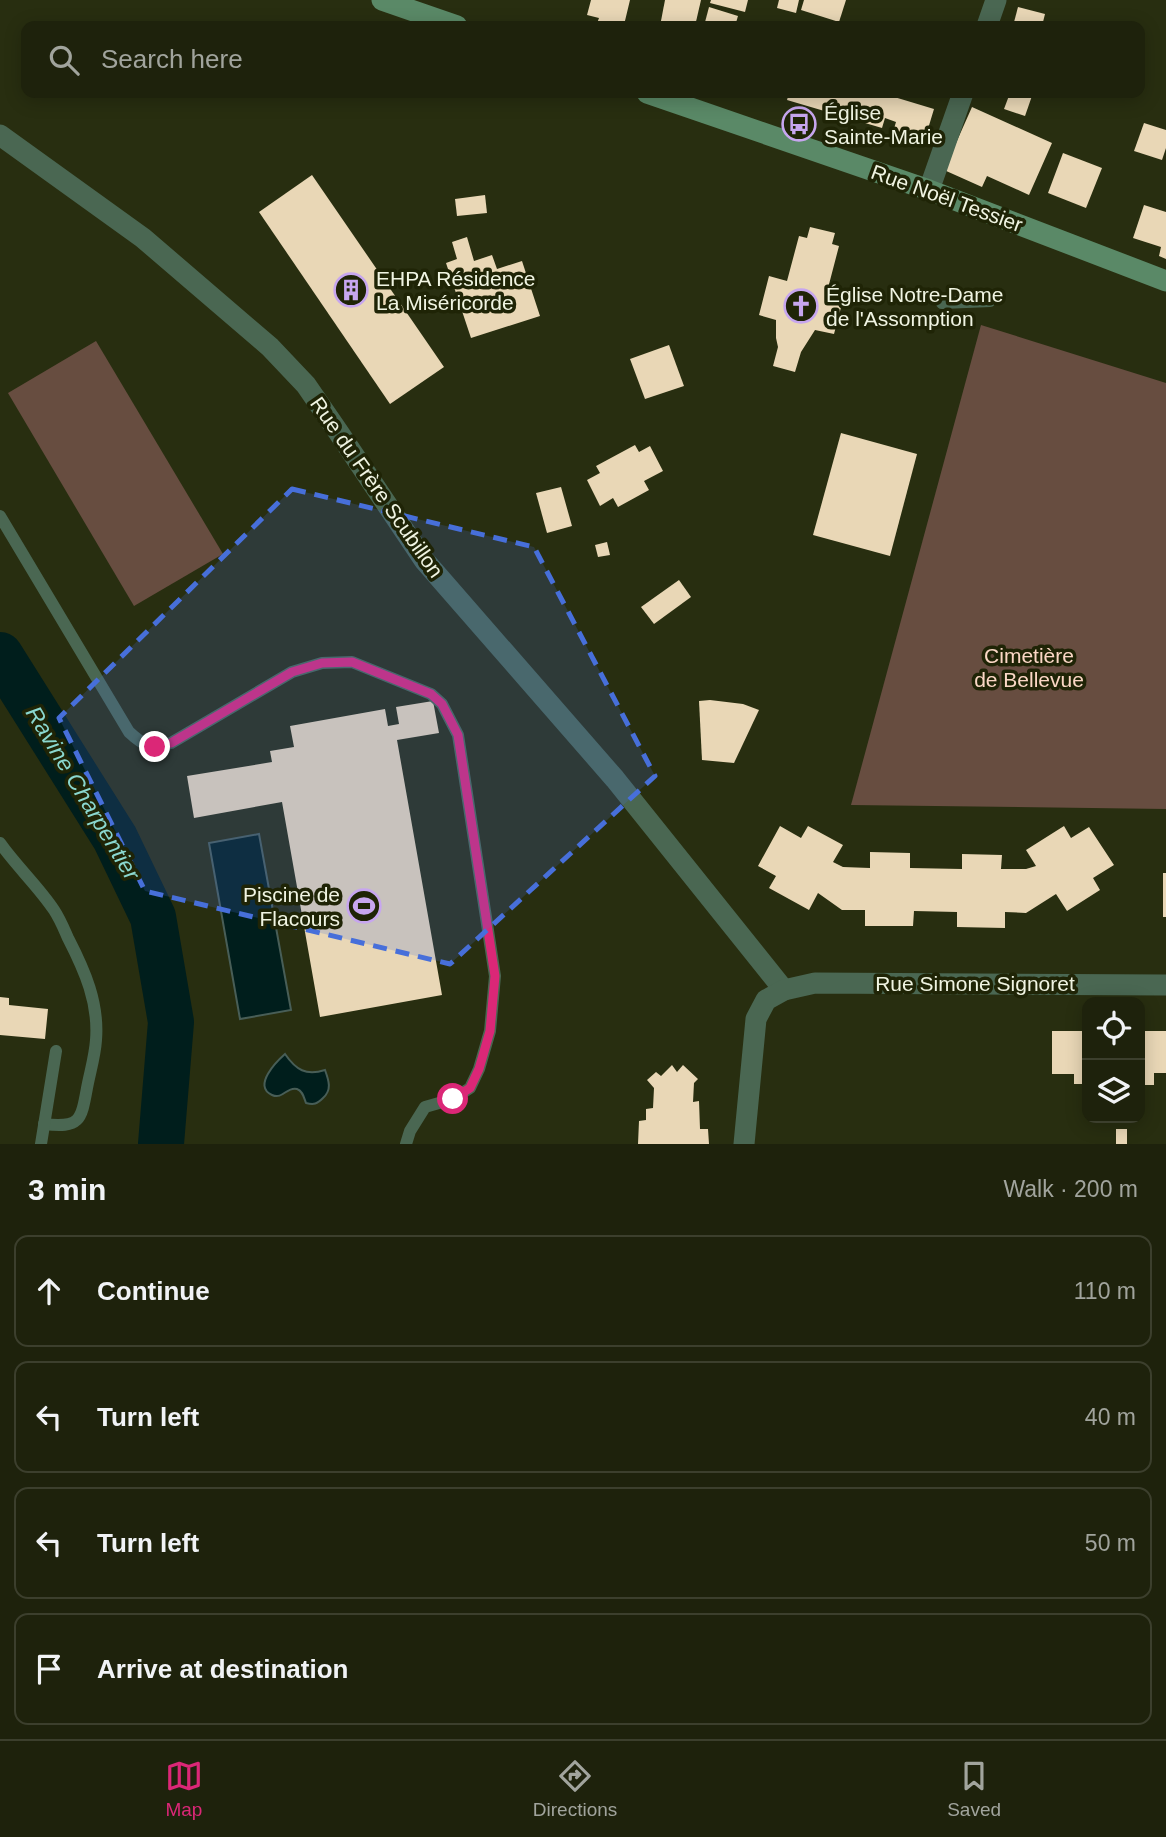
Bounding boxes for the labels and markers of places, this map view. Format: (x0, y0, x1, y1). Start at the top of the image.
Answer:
place label: Église Sainte-Marie (824, 101, 943, 148)
bus stop icon: Église Sainte-Marie (780, 105, 818, 143)
place label: EHPA Résidence La Miséricorde (376, 267, 536, 314)
building icon: EHPA Résidence La Miséricorde (332, 271, 370, 309)
place label: Église Notre-Dame de l'Assomption (826, 283, 1003, 330)
church icon: Église Notre-Dame de l'Assomption (782, 287, 820, 325)
place label: Piscine de Flacours (243, 883, 340, 930)
sports icon: Piscine de Flacours (345, 887, 383, 925)

